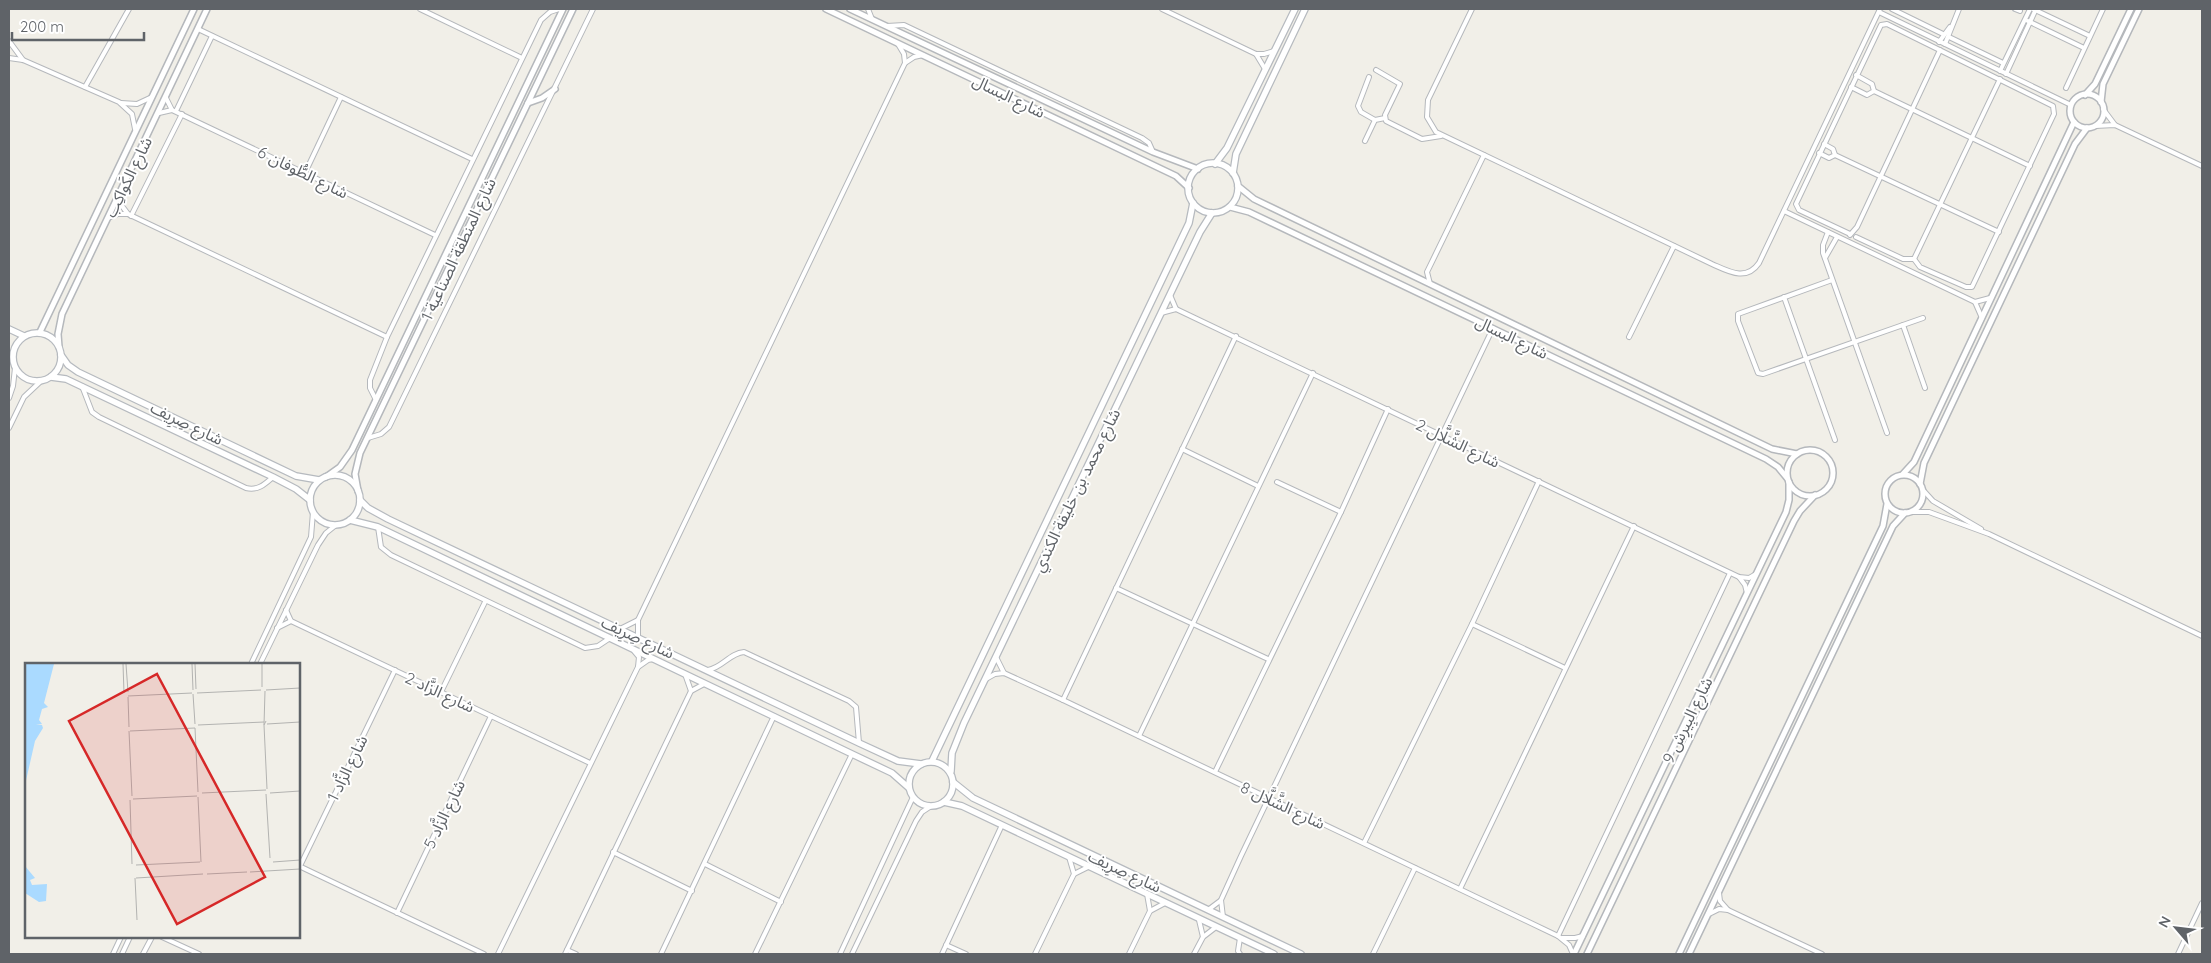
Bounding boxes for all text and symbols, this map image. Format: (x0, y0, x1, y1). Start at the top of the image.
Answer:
scale bar (12, 10, 145, 42)
text: 200 m (20, 17, 64, 36)
street label: شارع البسال (968, 70, 1049, 125)
street label: شارع الكَواكِب (100, 133, 159, 222)
street label: شارع الطُّوفان 6 (253, 141, 352, 205)
street label: شارع المنطقة الصناعية 1 (416, 175, 503, 325)
street label: شارع البسال (1471, 311, 1552, 366)
street label: شارع صِرِيف (146, 397, 227, 452)
street label: شارع محمد بن خليفة الكندي (1028, 405, 1127, 576)
street label: شارع الشَّلَّال 2 (1411, 411, 1505, 475)
street label: شارع صِرِيف (597, 611, 678, 665)
inset map (25, 663, 300, 938)
street label: شارع الزَّاد 2 (401, 667, 478, 719)
street label: شارع البِيرِش 9 (1658, 674, 1719, 768)
street label: شارع الزَّاد 1 (322, 731, 374, 806)
street label: شارع الشَّلَّال 8 (1236, 774, 1330, 836)
street label: شارع الزَّاد 5 (418, 776, 472, 853)
street label: شارع صِرِيف (1084, 845, 1165, 899)
north arrow (2151, 903, 2201, 953)
text: N (2154, 913, 2175, 931)

